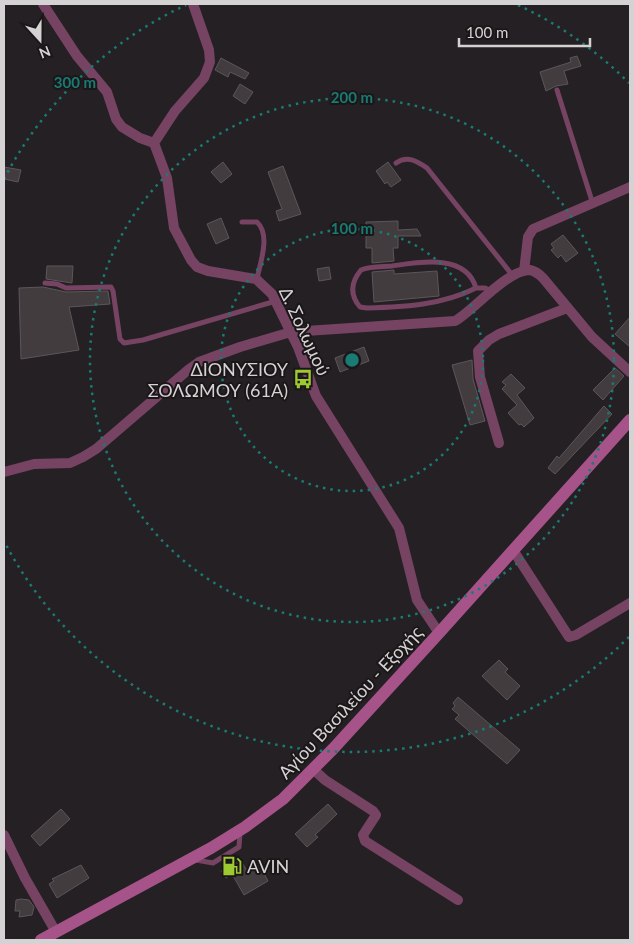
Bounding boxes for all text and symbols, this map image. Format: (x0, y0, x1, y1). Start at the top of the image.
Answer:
north arrow (15, 15, 65, 65)
scale bar (459, 15, 590, 47)
text: 100 m (466, 23, 508, 41)
text: N (37, 43, 53, 62)
text: 300 m (54, 73, 96, 91)
text: 200 m (331, 88, 373, 106)
text: 100 m (331, 219, 373, 237)
street label: Δ. Σολωμού (275, 283, 335, 379)
centre of rings (343, 351, 361, 369)
place label: ΔΙΟΝΥΣΙΟΥ ΣΟΛΩΜΟΥ (61Α) (148, 358, 289, 401)
bus stop icon: ΔΙΟΝΥΣΙΟΥ ΣΟΛΩΜΟΥ (61Α) (292, 368, 314, 390)
street label: Αγίου Βασιλείου - Εξοχής (273, 620, 427, 783)
fuel station icon: AVIN (221, 855, 243, 877)
place label: AVIN (247, 855, 289, 877)

